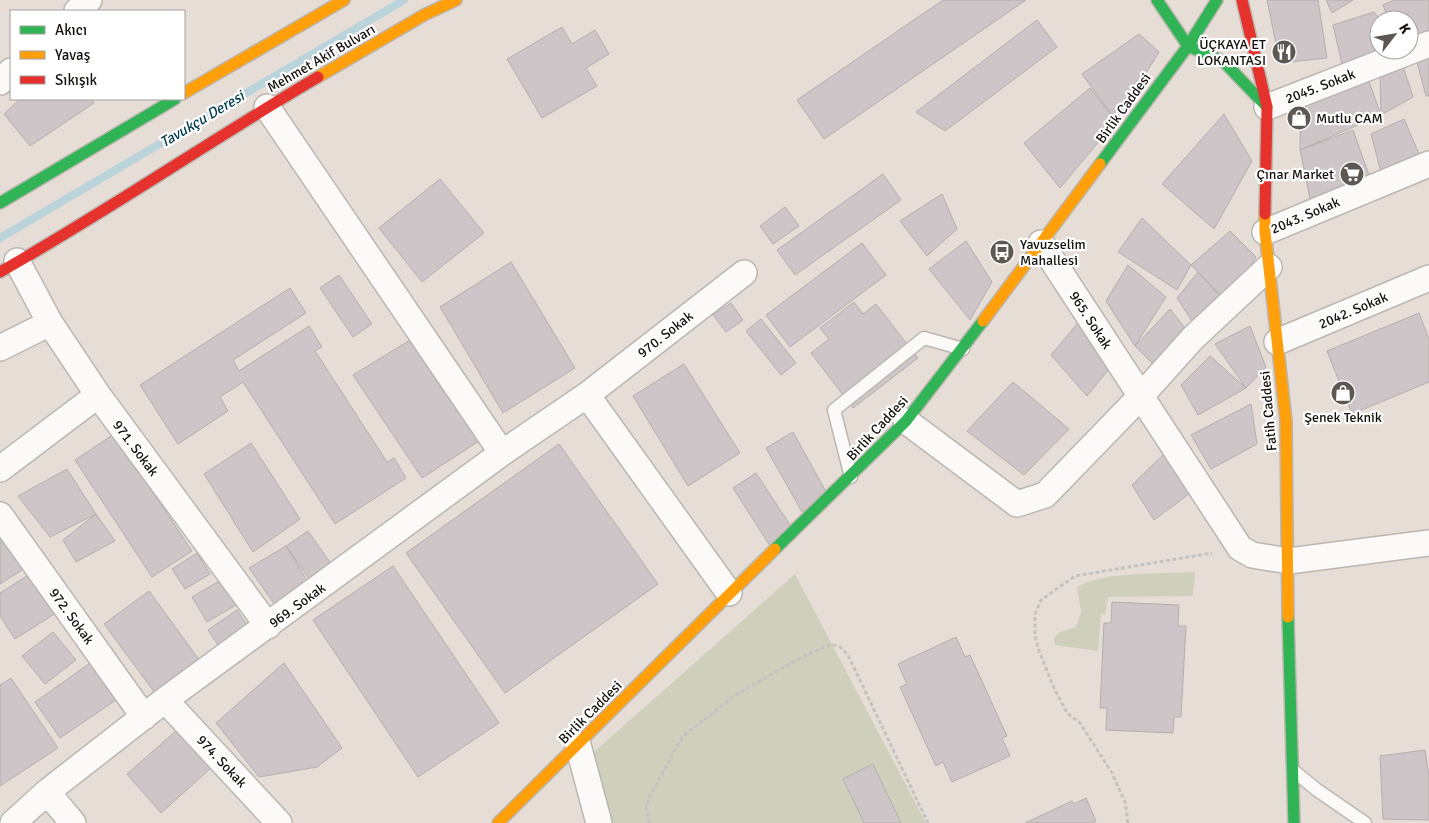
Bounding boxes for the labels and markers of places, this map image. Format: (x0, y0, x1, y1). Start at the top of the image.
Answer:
place label: ÜÇKAYA ET LOKANTASI (1197, 36, 1266, 69)
restaurant icon: ÜÇKAYA ET LOKANTASI (1271, 39, 1297, 65)
shop icon: Mutlu CAM (1286, 105, 1312, 131)
place label: Mutlu CAM (1316, 110, 1383, 127)
supermarket icon: Çınar Market (1339, 161, 1365, 187)
place label: Çınar Market (1257, 166, 1334, 183)
place label: Yavuzselim Mahallesi (1020, 236, 1086, 269)
bus stop icon: Yavuzselim Mahallesi (989, 239, 1015, 265)
shop icon: Şenek Teknik (1330, 380, 1356, 406)
place label: Şenek Teknik (1304, 409, 1382, 426)

